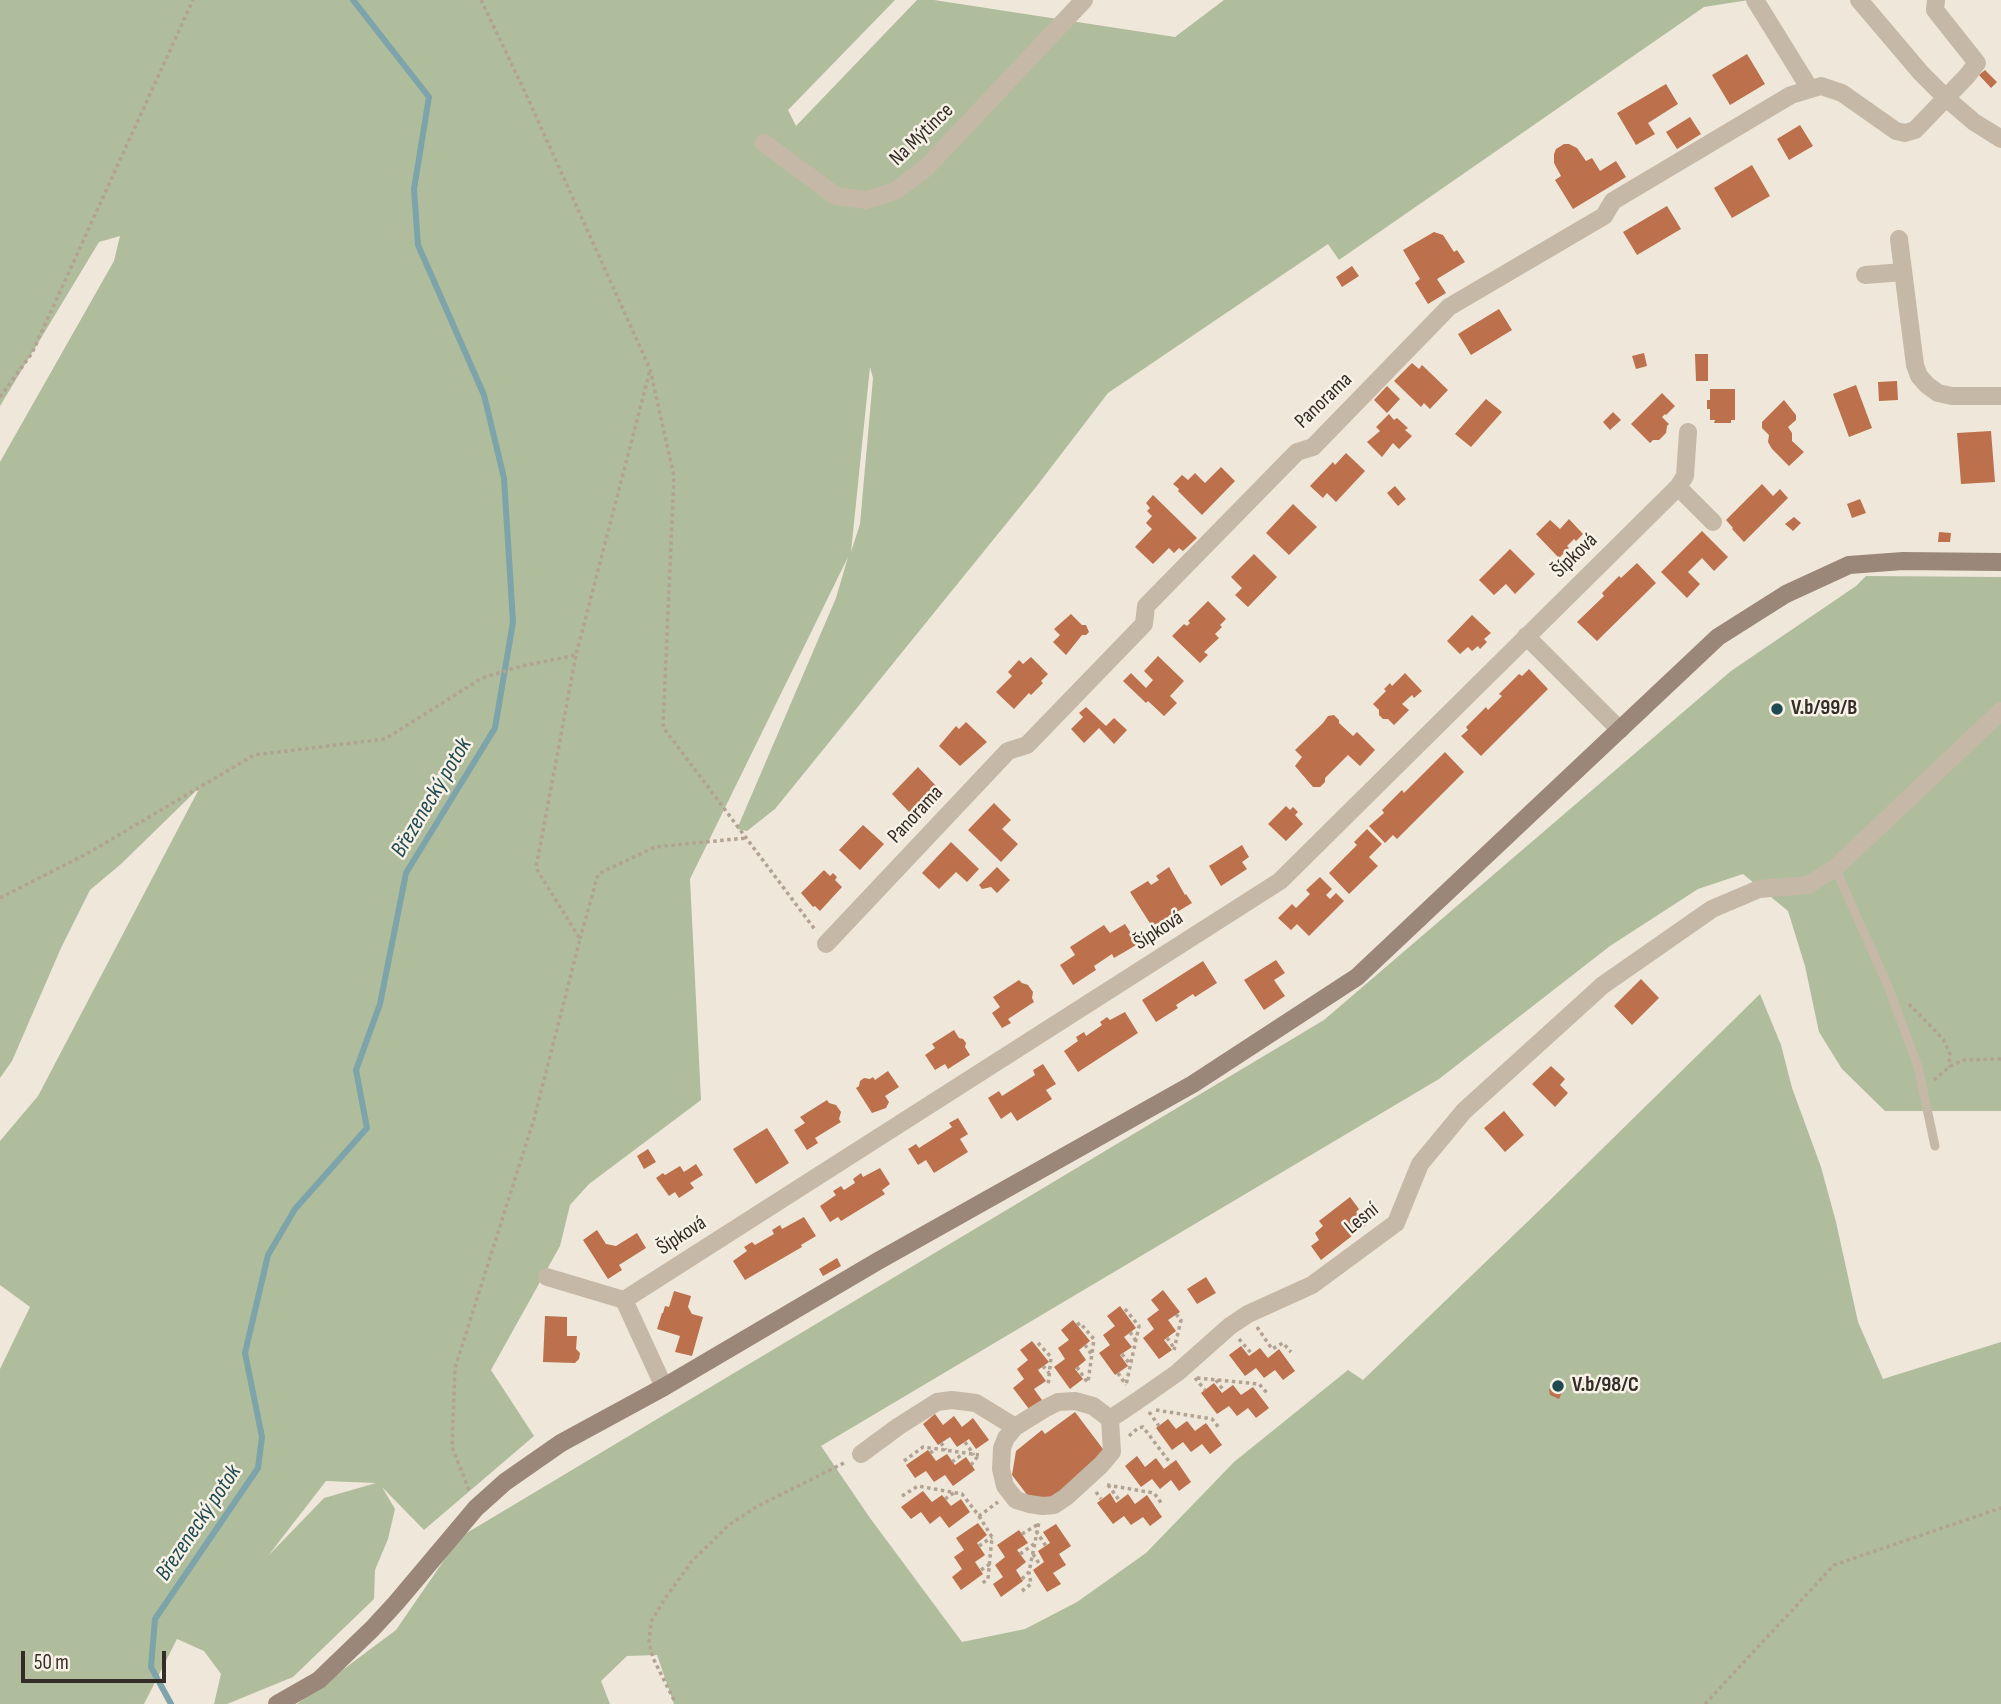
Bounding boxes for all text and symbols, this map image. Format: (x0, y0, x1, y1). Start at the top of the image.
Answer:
street label: Na Mýtince (885, 99, 959, 171)
street label: Panorama (1290, 368, 1358, 434)
street label: Šípková (1547, 528, 1603, 584)
place label: V.b/99/B (1791, 696, 1857, 722)
marker: V.b/99/B (1769, 701, 1785, 717)
water label: Březenecký potok (386, 734, 478, 862)
street label: Panorama (883, 781, 949, 849)
street label: Šípková (1130, 906, 1188, 956)
street label: Lesní (1340, 1198, 1384, 1240)
street label: Šípková (653, 1211, 711, 1261)
place label: V.b/98/C (1572, 1373, 1639, 1399)
marker: V.b/98/C (1550, 1378, 1566, 1394)
water label: Březenecký potok (150, 1460, 248, 1586)
scale bar (24, 1638, 170, 1682)
text: 50 m (34, 1650, 69, 1675)

